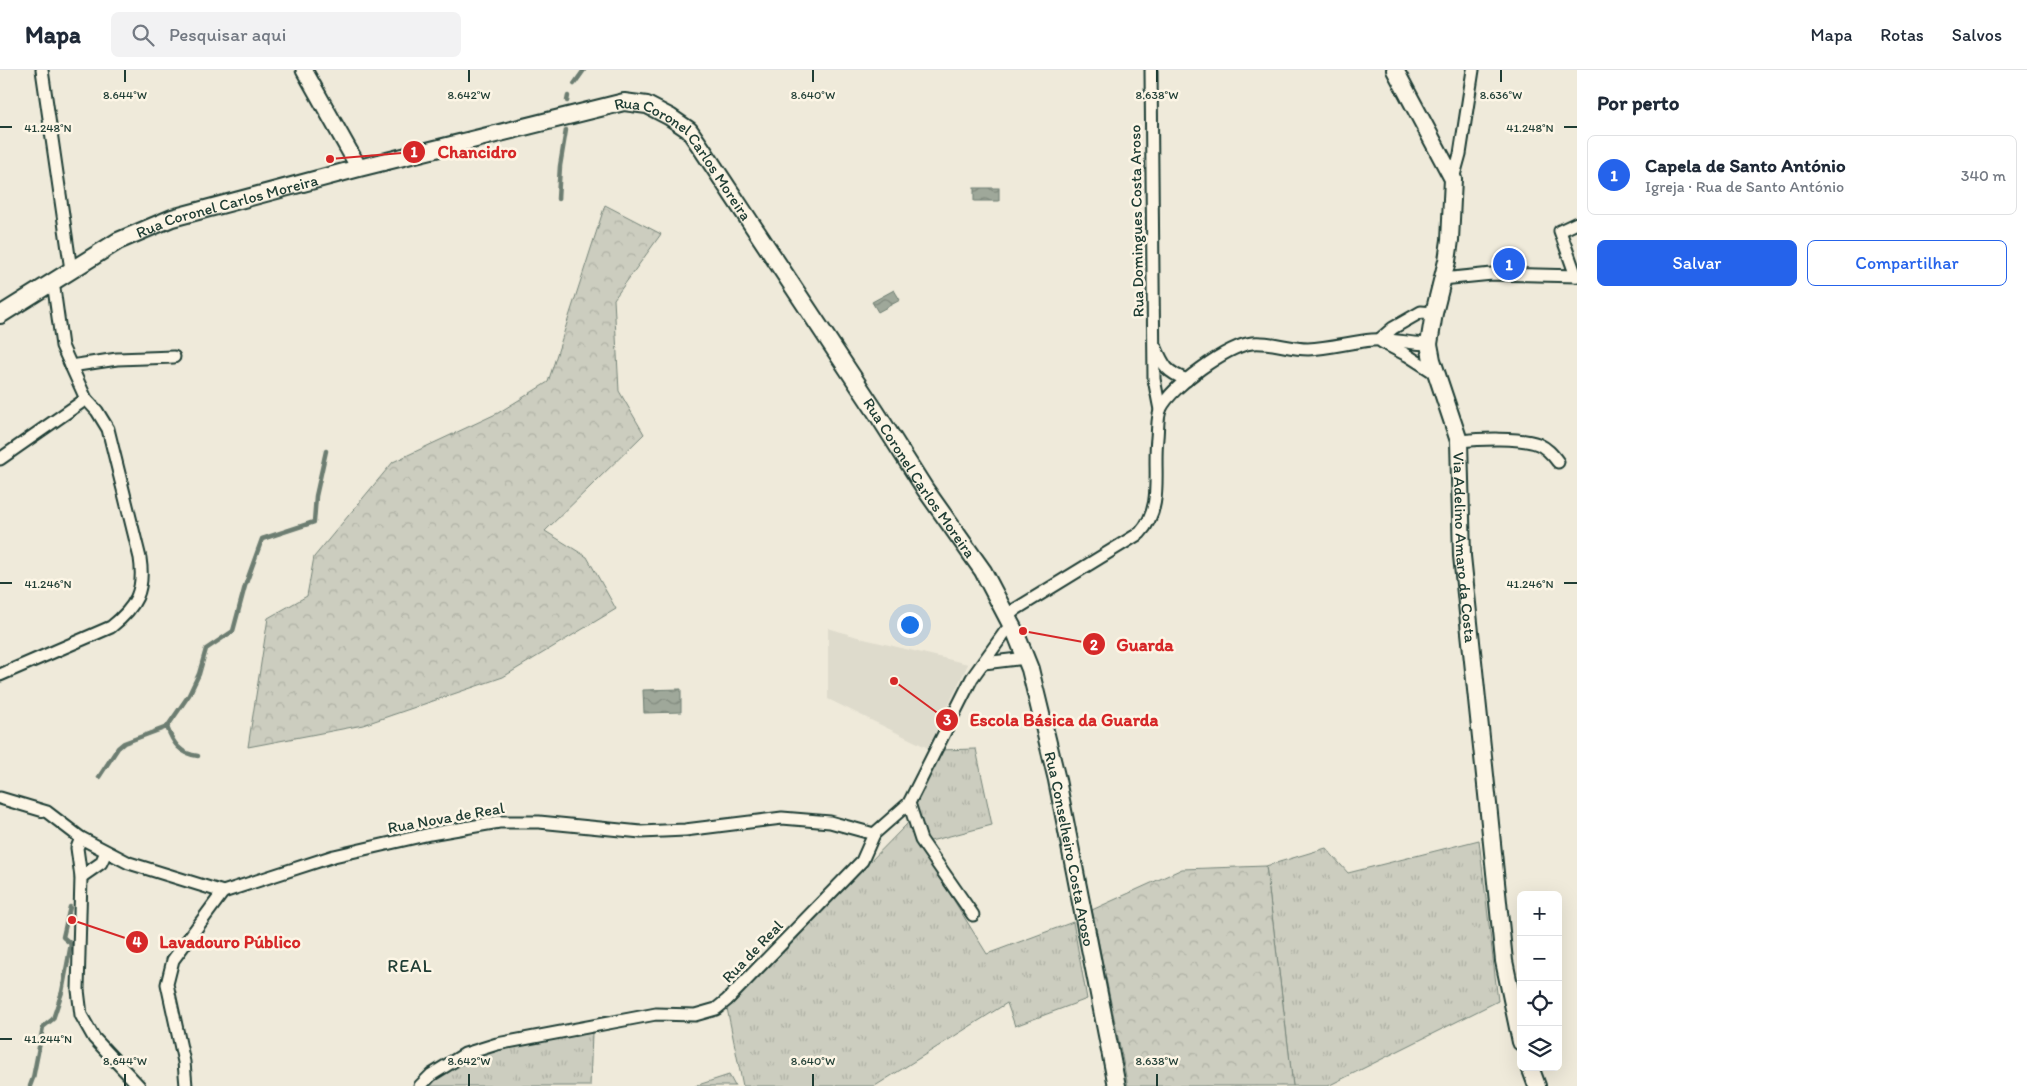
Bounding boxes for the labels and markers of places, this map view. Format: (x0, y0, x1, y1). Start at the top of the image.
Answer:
callout: Chancidro (402, 135, 526, 168)
pin: 1 (1493, 245, 1525, 283)
callout: Guarda (1081, 628, 1183, 661)
callout: Escola Básica da Guarda (935, 704, 1168, 737)
callout: Lavadouro Público (124, 925, 311, 958)

